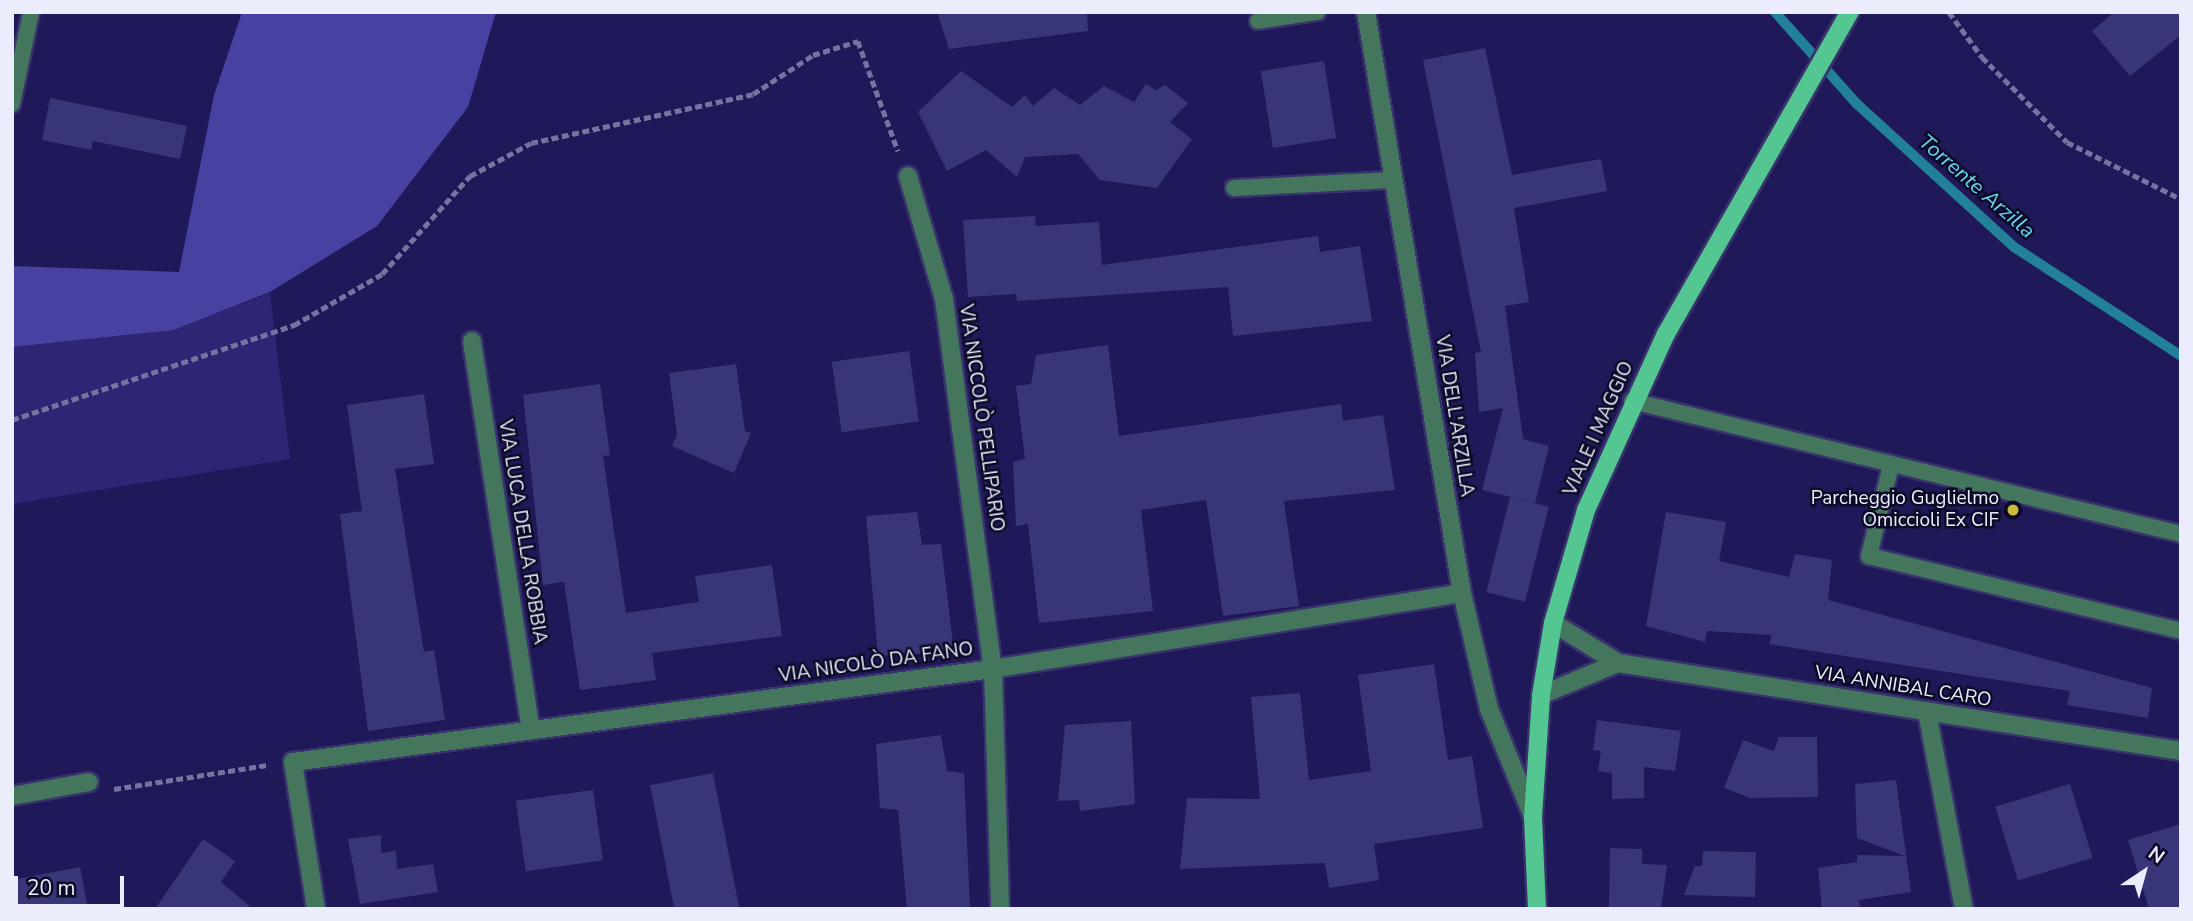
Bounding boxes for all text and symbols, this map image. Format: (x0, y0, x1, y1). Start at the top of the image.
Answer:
water label: Torrente Arzilla (1914, 129, 2040, 243)
street label: VIA NICCOLÒ PELLIPARIO (954, 303, 1008, 533)
street label: VIA DELL'ARZILLA (1430, 334, 1478, 498)
street label: VIALE I MAGGIO (1559, 358, 1639, 500)
street label: VIA LUCA DELLA ROBBIA (493, 418, 551, 646)
place label: Parcheggio Guglielmo Omiccioli Ex CIF (1811, 488, 1999, 532)
marker: Parcheggio Guglielmo Omiccioli Ex CIF (2005, 502, 2021, 518)
street label: VIA NICOLÒ DA FANO (777, 638, 975, 688)
street label: VIA ANNIBAL CARO (1813, 662, 1993, 712)
north arrow (2109, 837, 2179, 907)
text: N (2143, 840, 2170, 870)
scale bar (18, 862, 128, 906)
text: 20 m (27, 874, 76, 902)

